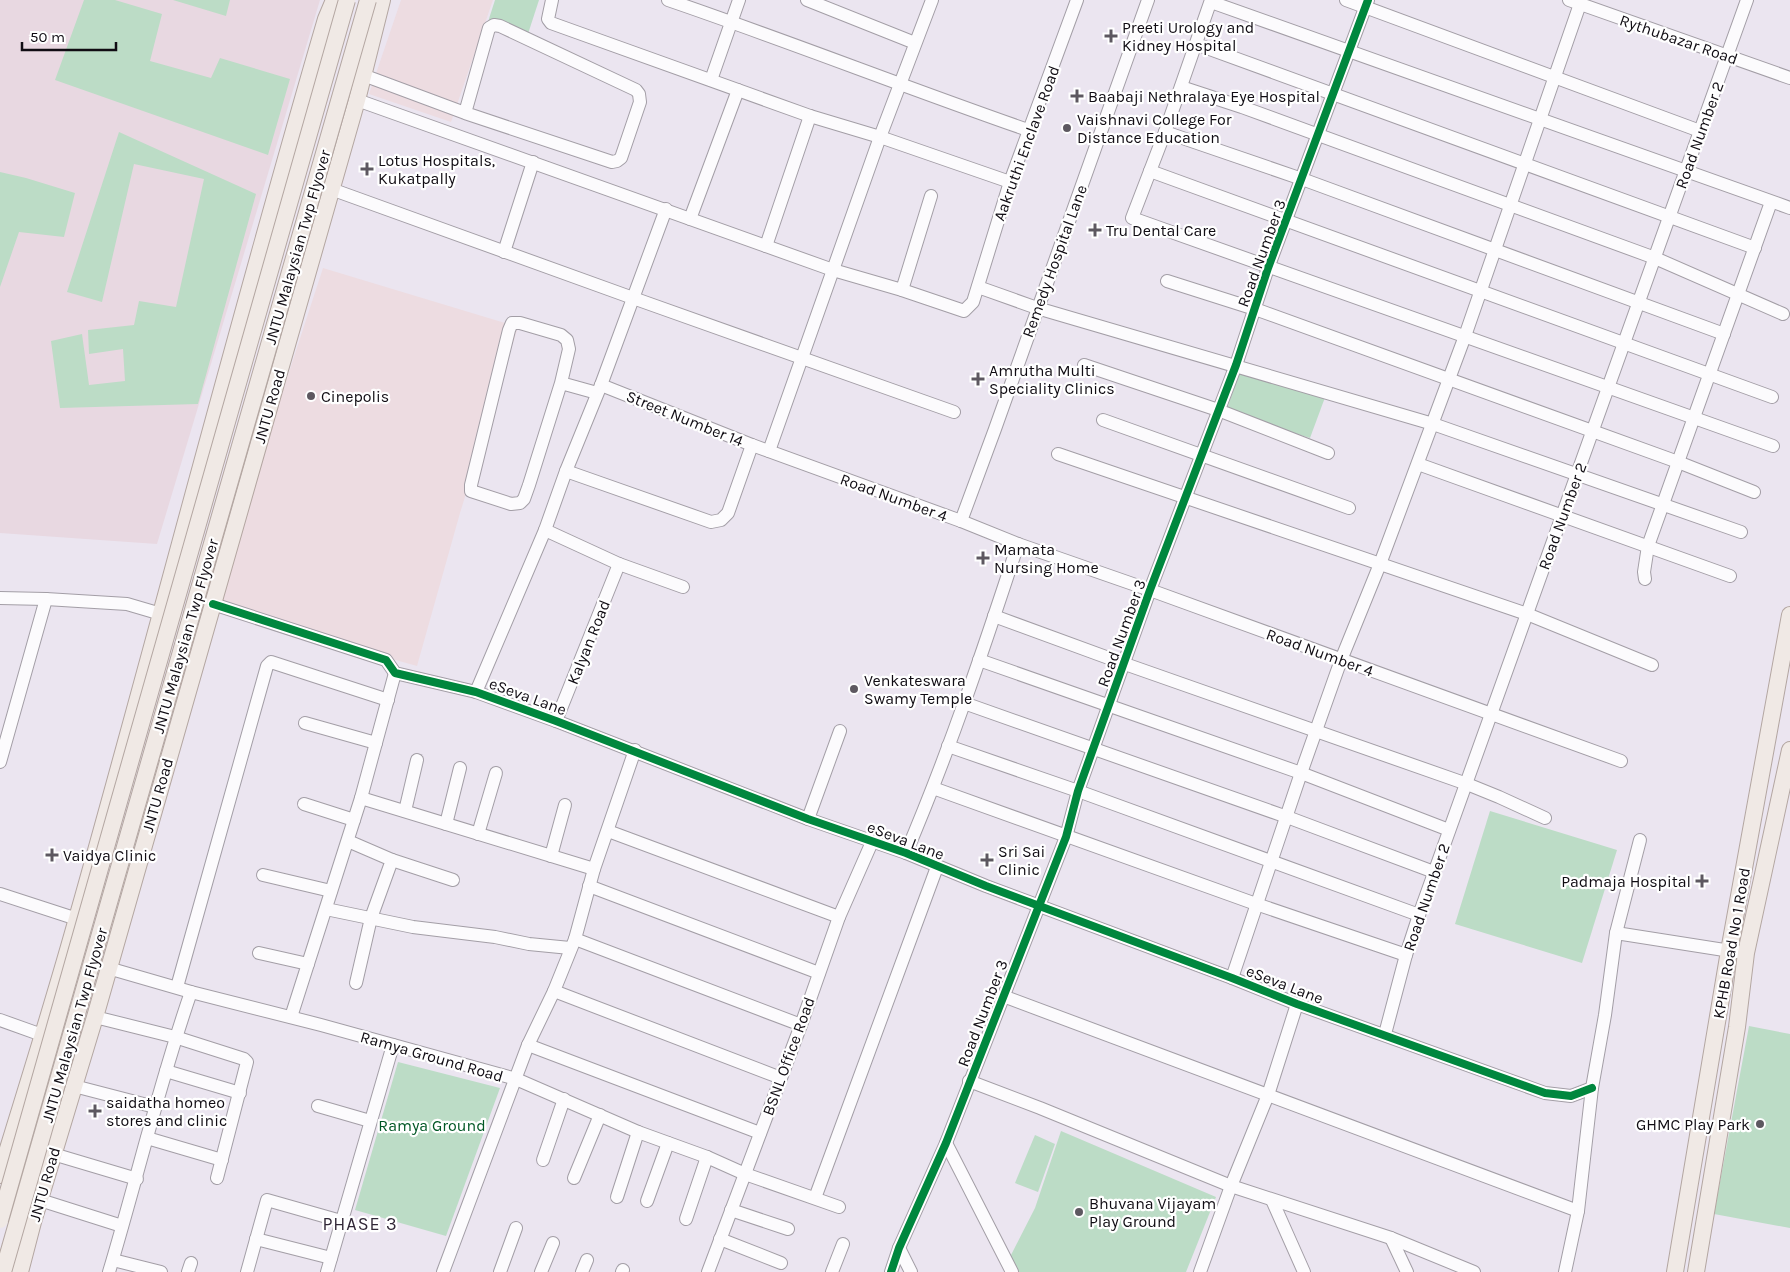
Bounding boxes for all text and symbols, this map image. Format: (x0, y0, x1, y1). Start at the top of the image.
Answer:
street label: Rythubazar Road (1617, 10, 1740, 69)
place label: Preeti Urology and Kidney Hospital (1122, 18, 1254, 55)
scale bar (22, 20, 116, 52)
text: 50 m (30, 28, 65, 46)
marker: Preeti Urology and Kidney Hospital (1104, 29, 1118, 43)
street label: Aakruthi Enclave Road (990, 63, 1063, 223)
street label: Road Number 2 (1671, 79, 1728, 191)
place label: Baabaji Nethralaya Eye Hospital (1088, 87, 1320, 106)
marker: Baabaji Nethralaya Eye Hospital (1070, 89, 1084, 103)
place label: Vaishnavi College For Distance Education (1077, 110, 1232, 147)
marker: Vaishnavi College For Distance Education (1061, 122, 1073, 134)
street label: JNTU Malaysian Twp Flyover (261, 147, 334, 347)
place label: Lotus Hospitals, Kukatpally (378, 151, 495, 188)
marker: Lotus Hospitals, Kukatpally (360, 162, 374, 176)
street label: Remedy Hospital Lane (1018, 182, 1091, 340)
street label: Road Number 3 (1233, 197, 1290, 309)
place label: Tru Dental Care (1106, 221, 1216, 240)
marker: Tru Dental Care (1088, 223, 1102, 237)
place label: Amrutha Multi Speciality Clinics (989, 361, 1115, 398)
street label: JNTU Road (250, 367, 289, 446)
marker: Amrutha Multi Speciality Clinics (971, 372, 985, 386)
street label: Street Number 14 (623, 386, 746, 451)
place label: Cinepolis (321, 387, 389, 406)
marker: Cinepolis (305, 390, 317, 402)
street label: Road Number 2 (1534, 460, 1591, 572)
street label: Road Number 4 (838, 469, 950, 526)
street label: JNTU Malaysian Twp Flyover (149, 536, 222, 736)
place label: Mamata Nursing Home (994, 540, 1099, 577)
marker: Mamata Nursing Home (976, 551, 990, 565)
street label: Road Number 3 (1093, 577, 1150, 689)
street label: Kalyan Road (563, 597, 614, 687)
street label: Road Number 4 (1264, 624, 1376, 681)
place label: Venkateswara Swamy Temple (864, 671, 972, 708)
street label: eSeva Lane (487, 674, 569, 719)
marker: Venkateswara Swamy Temple (848, 683, 860, 695)
street label: JNTU Road (138, 756, 177, 835)
street label: eSeva Lane (865, 817, 947, 864)
street label: Road Number 2 (1399, 841, 1454, 954)
place label: Sri Sai Clinic (998, 842, 1045, 879)
place label: Vaidya Clinic (63, 846, 156, 865)
marker: Vaidya Clinic (45, 848, 59, 862)
marker: Sri Sai Clinic (980, 853, 994, 867)
street label: KPHB Road No 1 Road (1709, 866, 1754, 1020)
place label: Padmaja Hospital (1561, 872, 1691, 891)
marker: Padmaja Hospital (1695, 874, 1709, 888)
street label: JNTU Malaysian Twp Flyover (38, 925, 111, 1125)
street label: Road Number 3 (953, 957, 1012, 1069)
street label: eSeva Lane (1244, 961, 1326, 1008)
street label: BSNL Office Road (758, 994, 819, 1118)
street label: Ramya Ground Road (358, 1027, 506, 1086)
place label: saidatha homeo stores and clinic (106, 1093, 227, 1130)
marker: saidatha homeo stores and clinic (88, 1104, 102, 1118)
place label: GHMC Play Park (1636, 1115, 1750, 1134)
park label: Ramya Ground (378, 1116, 486, 1135)
marker: GHMC Play Park (1754, 1118, 1766, 1130)
street label: JNTU Road (25, 1145, 64, 1224)
place label: Bhuvana Vijayam Play Ground (1089, 1194, 1216, 1231)
marker: Bhuvana Vijayam Play Ground (1073, 1206, 1085, 1218)
district label: PHASE 3 (322, 1213, 398, 1235)

